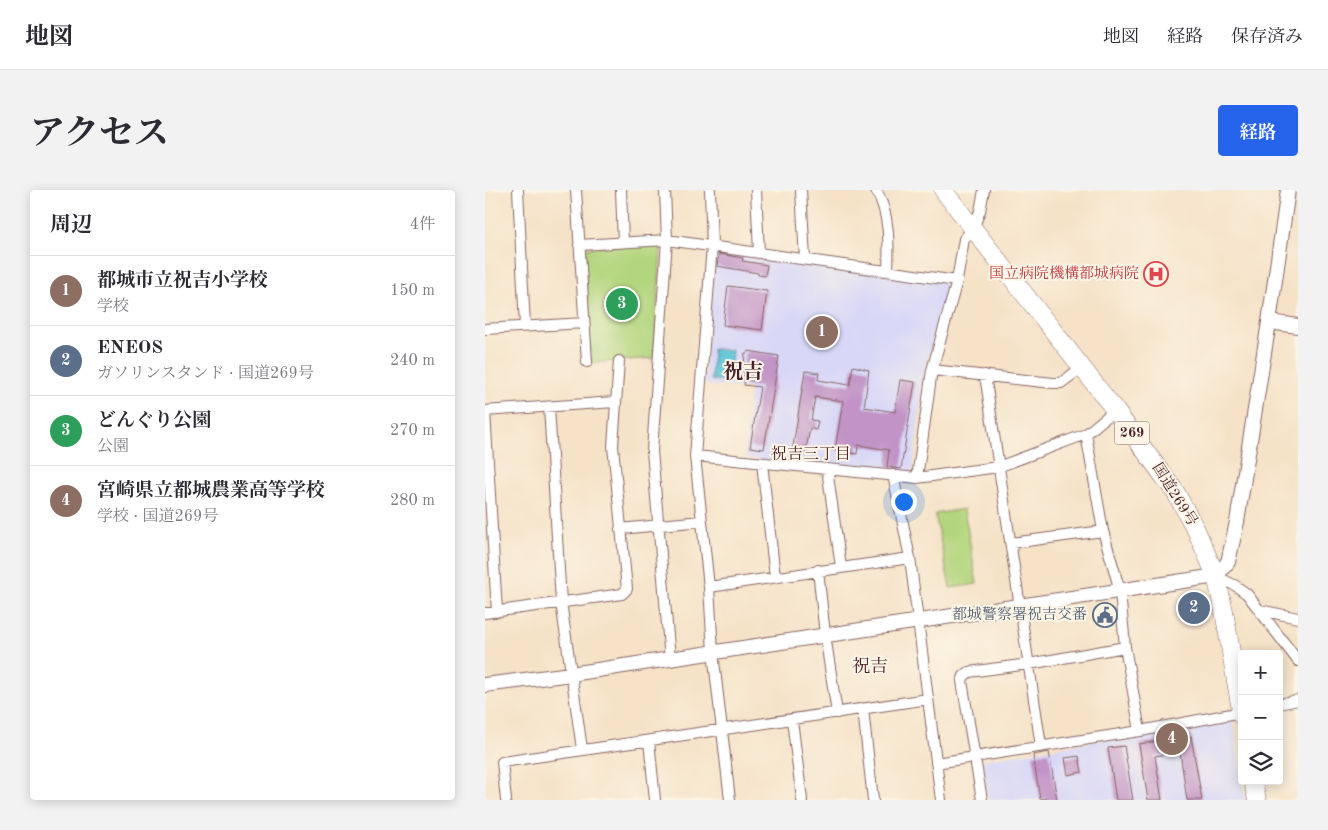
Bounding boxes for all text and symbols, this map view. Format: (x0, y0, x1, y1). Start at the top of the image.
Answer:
text: 地図 (25, 26, 73, 50)
text: 地図 (1103, 28, 1139, 46)
text: 経路 (1167, 28, 1203, 46)
text: 保存済み (1231, 28, 1303, 46)
button: 経路 (1218, 105, 1298, 156)
text: アクセス (30, 117, 169, 152)
text: 周辺 (50, 215, 92, 236)
text: 4件 (410, 217, 435, 233)
hospital icon: 国立病院機構都城病院 (1143, 261, 1169, 287)
place label: 国立病院機構都城病院 (989, 265, 1139, 282)
text: 都城市立祝吉小学校 (97, 272, 268, 291)
text: 1 (61, 283, 71, 299)
text: 150 m (390, 283, 435, 299)
pin: 3 (606, 285, 638, 323)
text: 学校 (97, 299, 129, 315)
pin: 1 (806, 313, 838, 351)
text: ENEOS (97, 339, 163, 358)
text: 2 (61, 353, 71, 369)
text: 240 m (390, 353, 435, 369)
district label: 祝吉 (723, 360, 763, 383)
text: ガソリンスタンド · 国道269号 (97, 366, 314, 382)
text: どんぐり公園 (97, 412, 211, 431)
road number: 269 (1115, 422, 1149, 444)
text: 3 (61, 423, 71, 439)
text: 270 m (390, 423, 435, 439)
text: 公園 (97, 439, 129, 455)
district label: 祝吉三丁目 (771, 445, 851, 463)
street label: 国道269号 (1149, 460, 1201, 529)
text: 宮崎県立都城農業高等学校 (97, 482, 325, 501)
your location (891, 489, 917, 515)
text: 4 (61, 493, 71, 509)
text: 280 m (390, 493, 435, 509)
text: 学校 · 国道269号 (97, 509, 218, 525)
pin: 2 (1178, 589, 1210, 627)
public building icon: 都城警察署祝吉交番 (1092, 602, 1118, 628)
place label: 都城警察署祝吉交番 (952, 606, 1087, 623)
map controls (1238, 650, 1283, 785)
button: + (1238, 650, 1283, 695)
district label: 祝吉 (852, 656, 888, 676)
button: − (1238, 695, 1283, 740)
pin: 4 (1156, 720, 1188, 758)
button: layers (1238, 740, 1283, 785)

